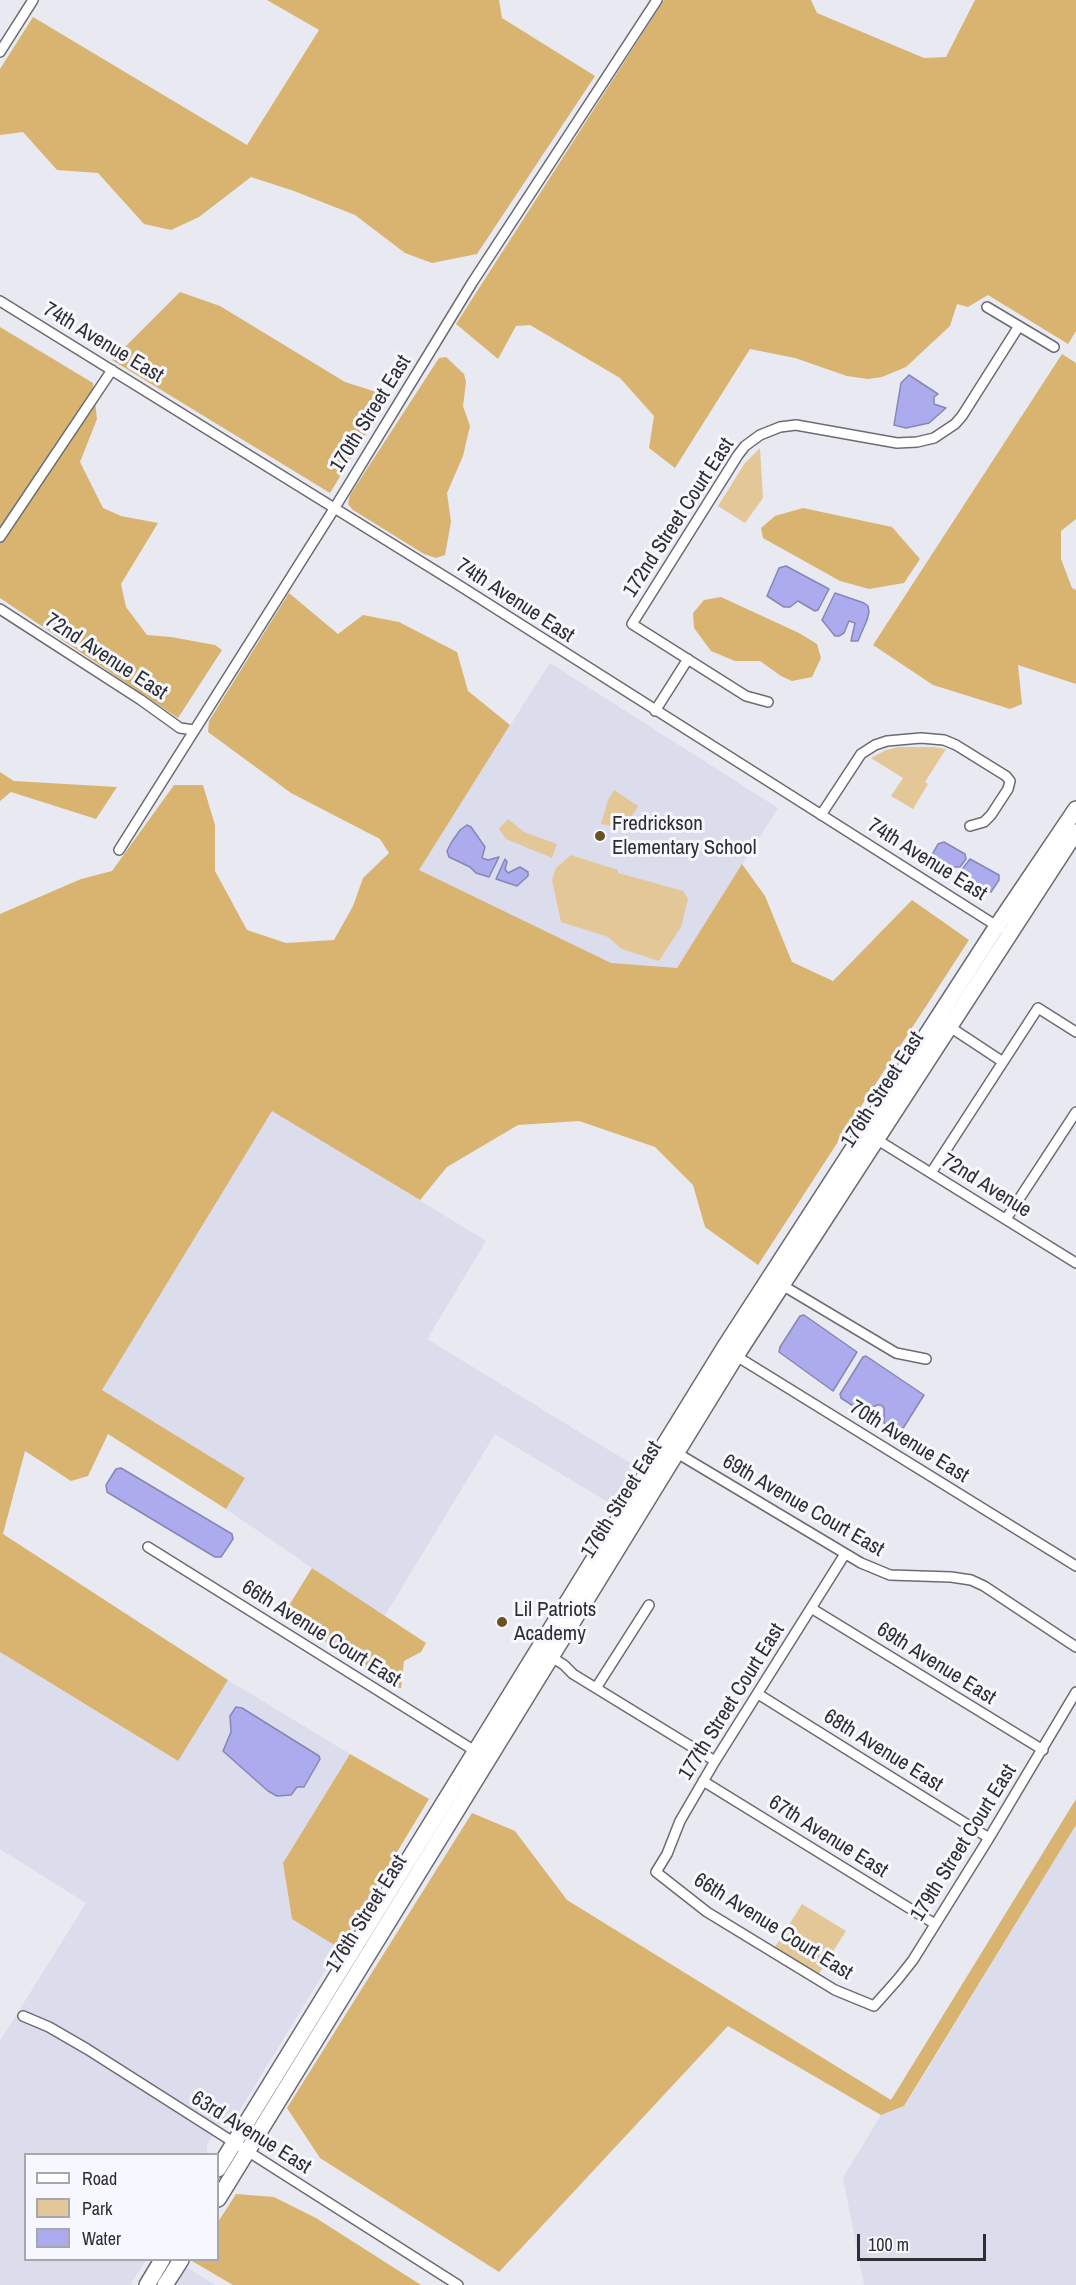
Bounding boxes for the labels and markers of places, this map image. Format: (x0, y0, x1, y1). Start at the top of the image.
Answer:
place label: Fredrickson Elementary School (612, 811, 757, 861)
marker: Fredrickson Elementary School (593, 829, 607, 843)
place label: Lil Patriots Academy (514, 1597, 596, 1647)
marker: Lil Patriots Academy (495, 1615, 509, 1629)

